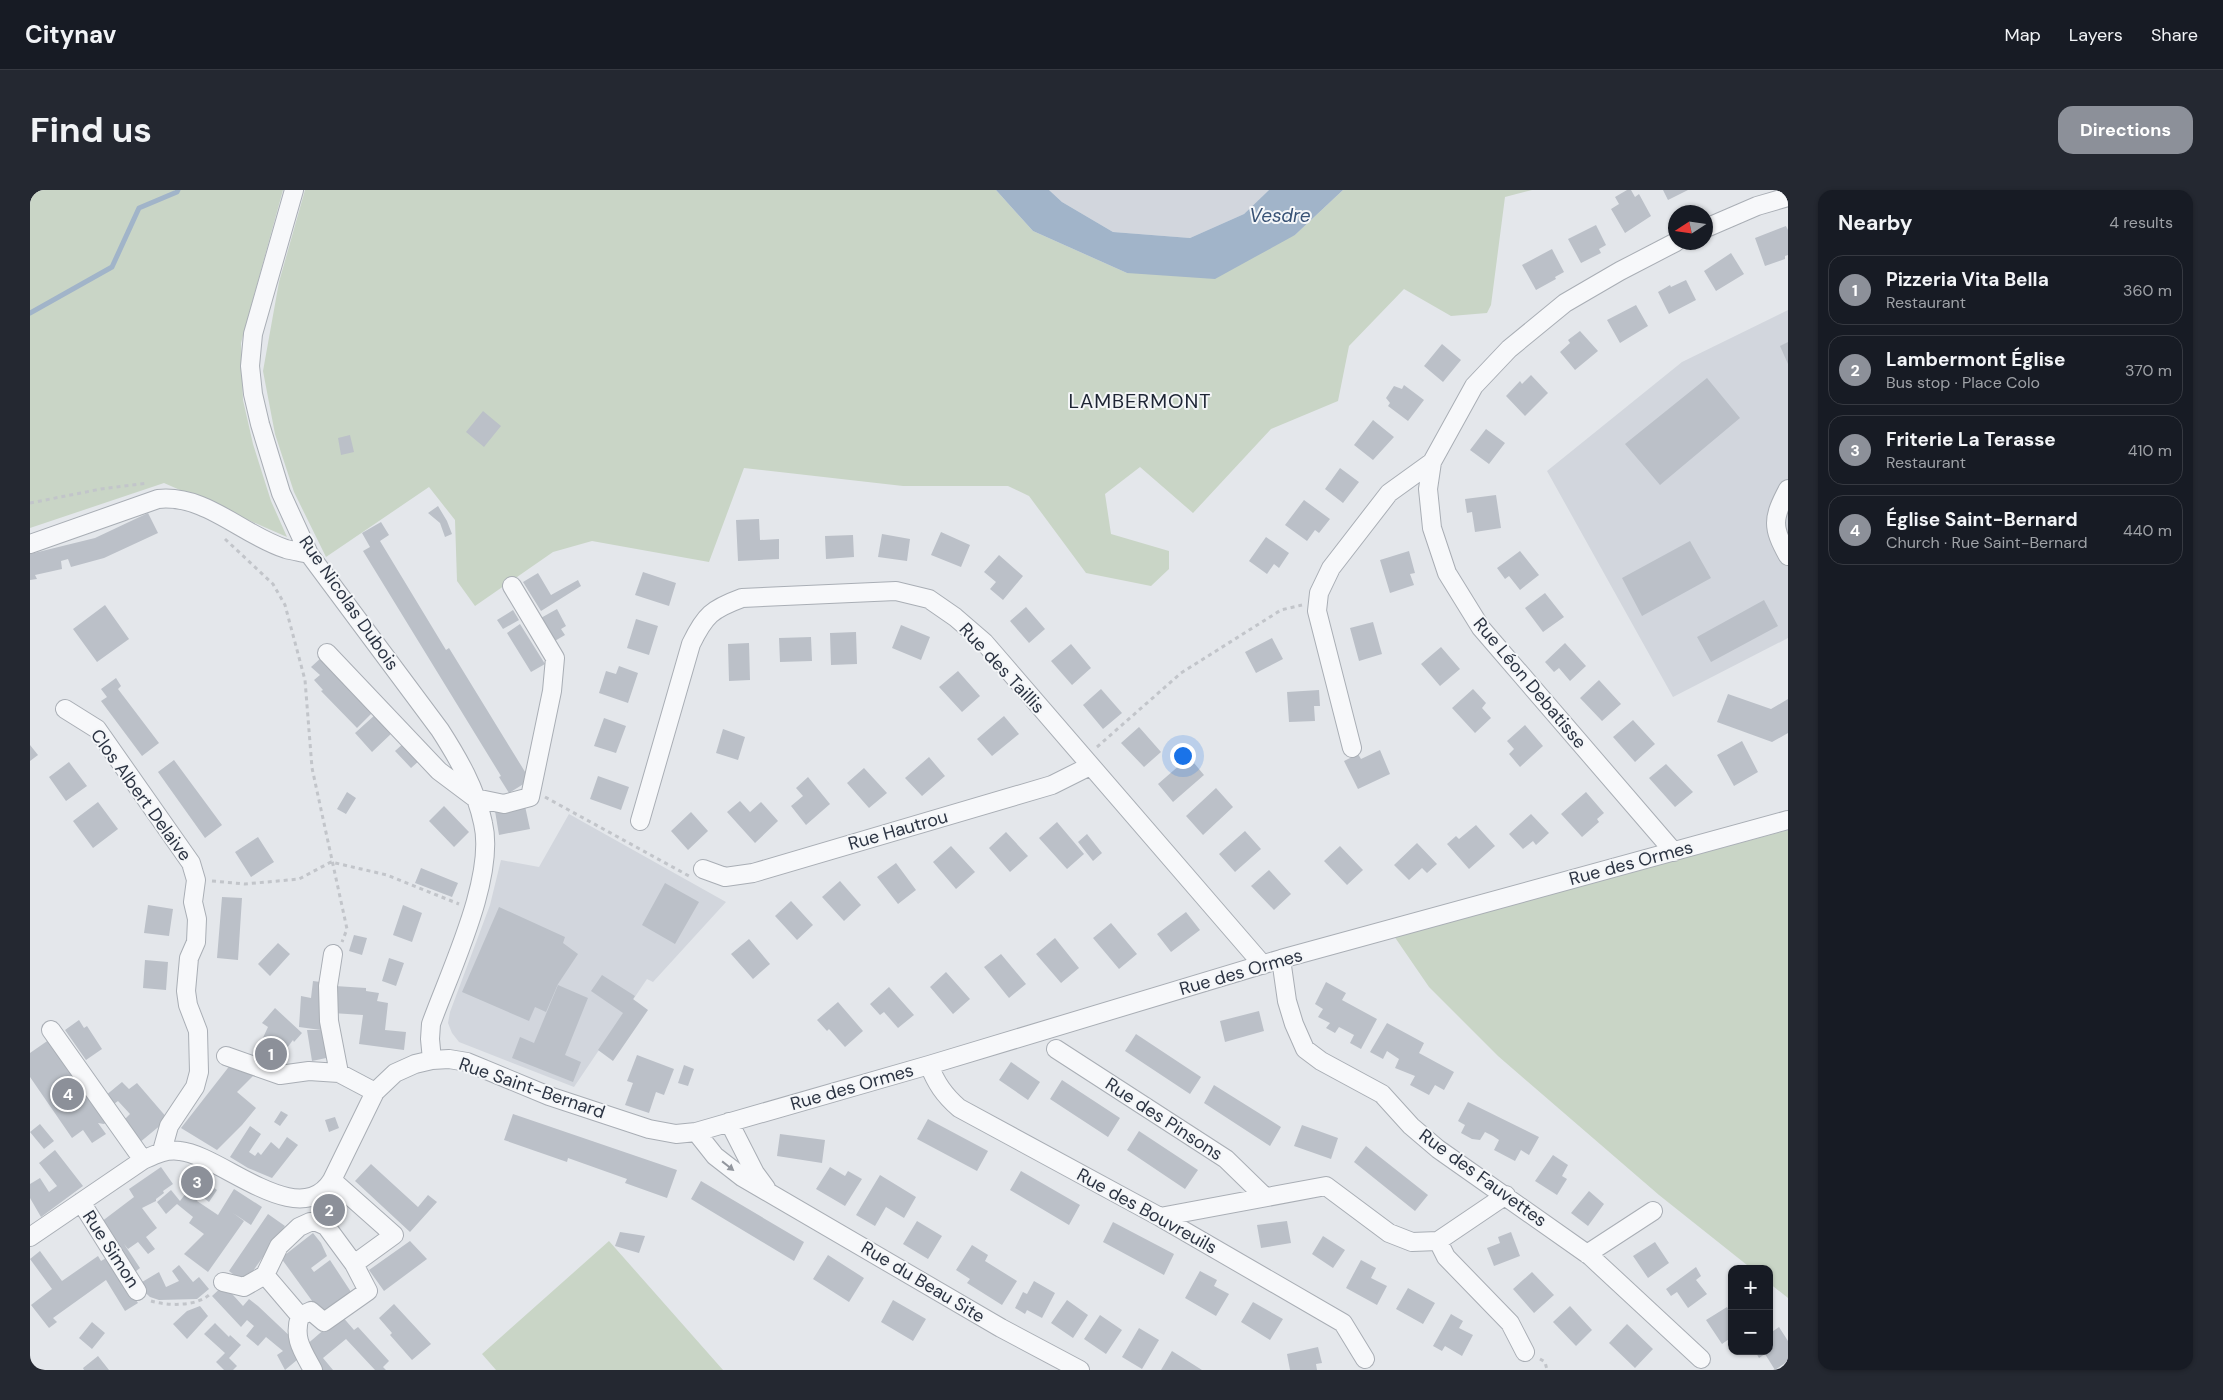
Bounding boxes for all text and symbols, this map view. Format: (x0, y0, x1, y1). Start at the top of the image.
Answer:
text: Citynav (25, 19, 116, 50)
text: Map (2005, 23, 2041, 47)
text: Layers (2069, 23, 2123, 47)
text: Share (2151, 23, 2198, 47)
button: Directions (2058, 106, 2193, 154)
text: Find us (30, 107, 152, 153)
water label: Vesdre (1249, 203, 1311, 228)
north arrow (1668, 205, 1713, 250)
text: Nearby (1838, 209, 1912, 237)
text: 4 results (2109, 212, 2173, 233)
text: Pizzeria Vita Bella (1886, 267, 2049, 292)
text: 1 (1852, 280, 1858, 301)
text: 360 m (2123, 280, 2172, 301)
text: Restaurant (1886, 292, 1966, 313)
text: Lambermont Église (1886, 347, 2065, 372)
text: 2 (1850, 360, 1860, 381)
text: 370 m (2125, 360, 2172, 381)
text: Bus stop · Place Colo (1886, 372, 2040, 393)
district label: LAMBERMONT (1068, 388, 1212, 414)
text: Friterie La Terasse (1886, 427, 2056, 452)
text: 3 (1850, 440, 1860, 461)
text: 410 m (2128, 440, 2172, 461)
text: Restaurant (1886, 452, 1966, 473)
text: Église Saint-Bernard (1886, 507, 2078, 532)
text: 4 (1850, 520, 1860, 541)
text: 440 m (2123, 520, 2172, 541)
street label: Rue Nicolas Dubois (293, 531, 405, 675)
text: Church · Rue Saint-Bernard (1886, 532, 2088, 553)
street label: Rue Léon Debatisse (1468, 612, 1592, 754)
street label: Rue des Taillis (954, 618, 1050, 718)
street label: Clos Albert Delaive (85, 724, 197, 866)
your location (1170, 743, 1196, 769)
street label: Rue Hautrou (845, 804, 951, 856)
street label: Rue des Ormes (1566, 835, 1696, 891)
street label: Rue des Ormes (1177, 943, 1305, 1001)
pin: 1 (255, 1035, 287, 1073)
street label: Rue Saint-Bernard (456, 1052, 608, 1124)
street label: Rue des Ormes (788, 1058, 916, 1116)
street label: Rue des Pinsons (1101, 1072, 1227, 1166)
pin: 4 (52, 1075, 84, 1113)
street label: Rue des Fauvettes (1414, 1123, 1552, 1233)
one-way arrow (721, 1160, 734, 1171)
street label: Rue des Bouvreuils (1073, 1162, 1221, 1260)
pin: 3 (181, 1163, 213, 1201)
pin: 2 (313, 1191, 345, 1229)
street label: Rue Simon (77, 1206, 145, 1292)
street label: Rue du Beau Site (857, 1236, 989, 1328)
map controls (1728, 1265, 1773, 1355)
button: + (1728, 1265, 1773, 1310)
button: − (1728, 1310, 1773, 1355)

